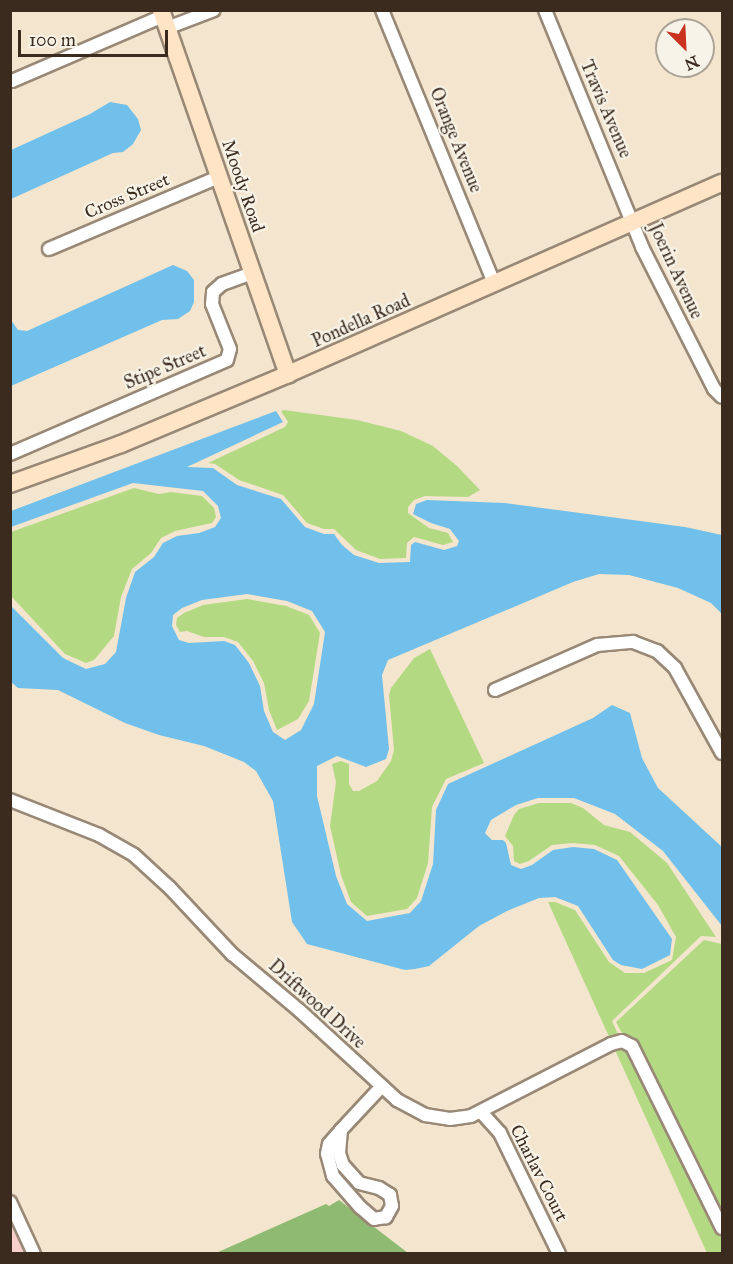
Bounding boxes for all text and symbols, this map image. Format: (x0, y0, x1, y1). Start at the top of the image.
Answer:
scale bar (21, 18, 171, 56)
north arrow (655, 18, 715, 78)
text: 100 m (29, 29, 76, 51)
text: N (682, 52, 702, 75)
street label: Travis Avenue (576, 57, 636, 161)
street label: Orange Avenue (425, 84, 487, 196)
street label: Moody Road (217, 137, 269, 235)
street label: Cross Street (81, 169, 173, 223)
street label: Joerin Avenue (644, 220, 708, 322)
street label: Pondella Road (309, 290, 413, 352)
street label: Stipe Street (121, 340, 209, 394)
street label: Driftwood Drive (264, 955, 370, 1053)
street label: Charlav Court (505, 1121, 573, 1225)

